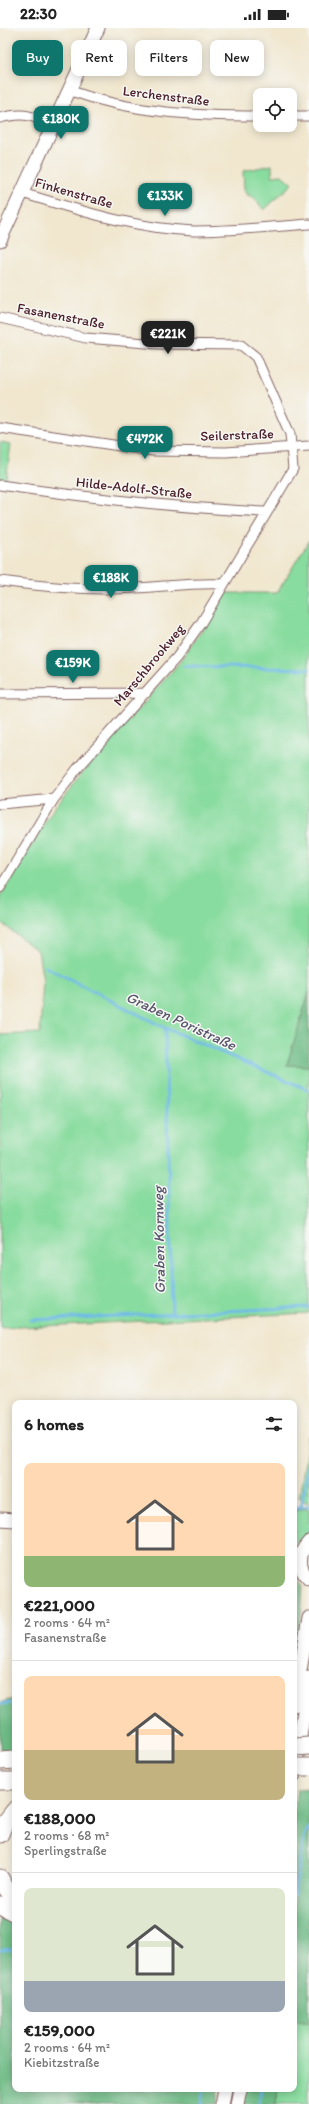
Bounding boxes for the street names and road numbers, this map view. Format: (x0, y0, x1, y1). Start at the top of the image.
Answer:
street label: Lerchenstraße (122, 82, 211, 110)
street label: Finkenstraße (33, 174, 115, 212)
street label: Fasanenstraße (16, 299, 107, 333)
street label: Seilerstraße (200, 425, 274, 445)
street label: Hilde-Adolf-Straße (75, 473, 193, 503)
street label: Marschbrookweg (110, 620, 189, 710)

